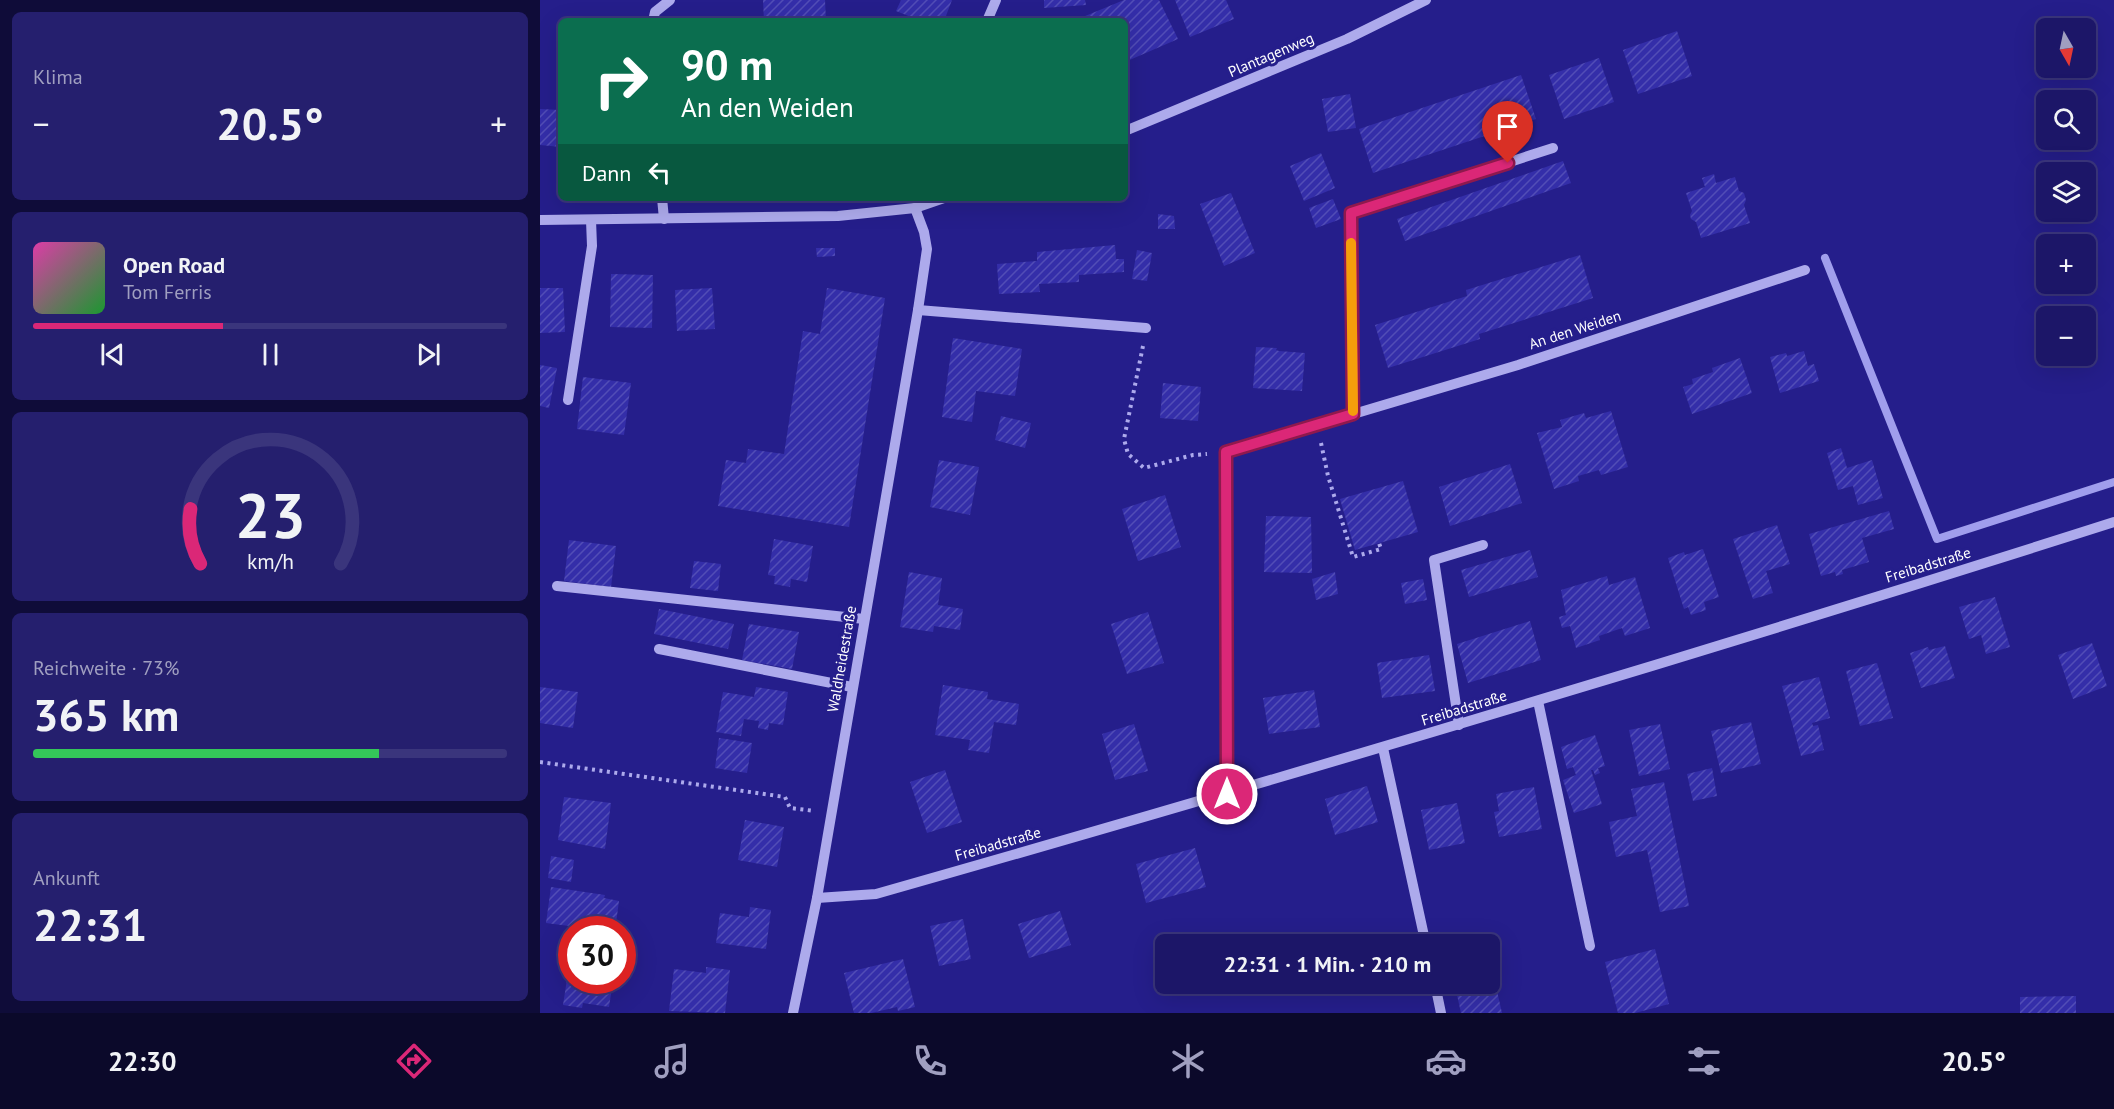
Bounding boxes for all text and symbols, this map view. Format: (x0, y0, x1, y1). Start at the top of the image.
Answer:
north arrow (2036, 18, 2096, 78)
map controls (2036, 18, 2096, 366)
street label: Plantagenweg (1225, 28, 1316, 81)
text: 90 m (681, 37, 773, 92)
icon: right (582, 42, 660, 120)
text: Klima (33, 64, 83, 90)
text: An den Weiden (681, 90, 854, 124)
button: search (2036, 90, 2096, 150)
text: 20.5° (216, 94, 324, 152)
pin (1482, 101, 1533, 163)
text: − (33, 102, 50, 145)
text: + (490, 102, 507, 145)
icon: arrive (1491, 110, 1524, 143)
icon: left (643, 156, 676, 189)
text: Dann (582, 159, 631, 187)
button: layers (2036, 162, 2096, 222)
button: + (2036, 234, 2096, 294)
text: Open Road (123, 251, 225, 279)
text: Tom Ferris (123, 279, 212, 305)
street label: An den Weiden (1526, 306, 1623, 353)
button: − (2036, 306, 2096, 366)
icon: previous (96, 338, 129, 371)
icon: pause (254, 338, 287, 371)
icon: next (412, 338, 445, 371)
text: 23 (235, 474, 305, 555)
street label: Freibadstraße (1883, 542, 1973, 587)
text: km/h (246, 547, 293, 575)
street label: Waldheidestraße (823, 604, 860, 714)
text: Reichweite · 73% (33, 655, 179, 681)
text: 365 km (33, 685, 179, 743)
street label: Freibadstraße (1419, 685, 1509, 730)
position arrow (1195, 762, 1259, 826)
street label: Freibadstraße (953, 822, 1043, 865)
text: Ankunft (33, 865, 100, 891)
text: 22:31 (33, 895, 147, 953)
speed limit sign: 30 (558, 916, 636, 994)
text: 22:31 · 1 Min. · 210 m (1224, 950, 1431, 978)
icon: directions (393, 1040, 435, 1082)
icon: music (651, 1040, 693, 1082)
icon: phone (909, 1040, 951, 1082)
icon: climate (1167, 1040, 1209, 1082)
icon: car (1425, 1040, 1467, 1082)
icon: filters (1683, 1040, 1725, 1082)
text: 22:30 (108, 1044, 177, 1078)
text: 20.5° (1942, 1044, 2006, 1078)

